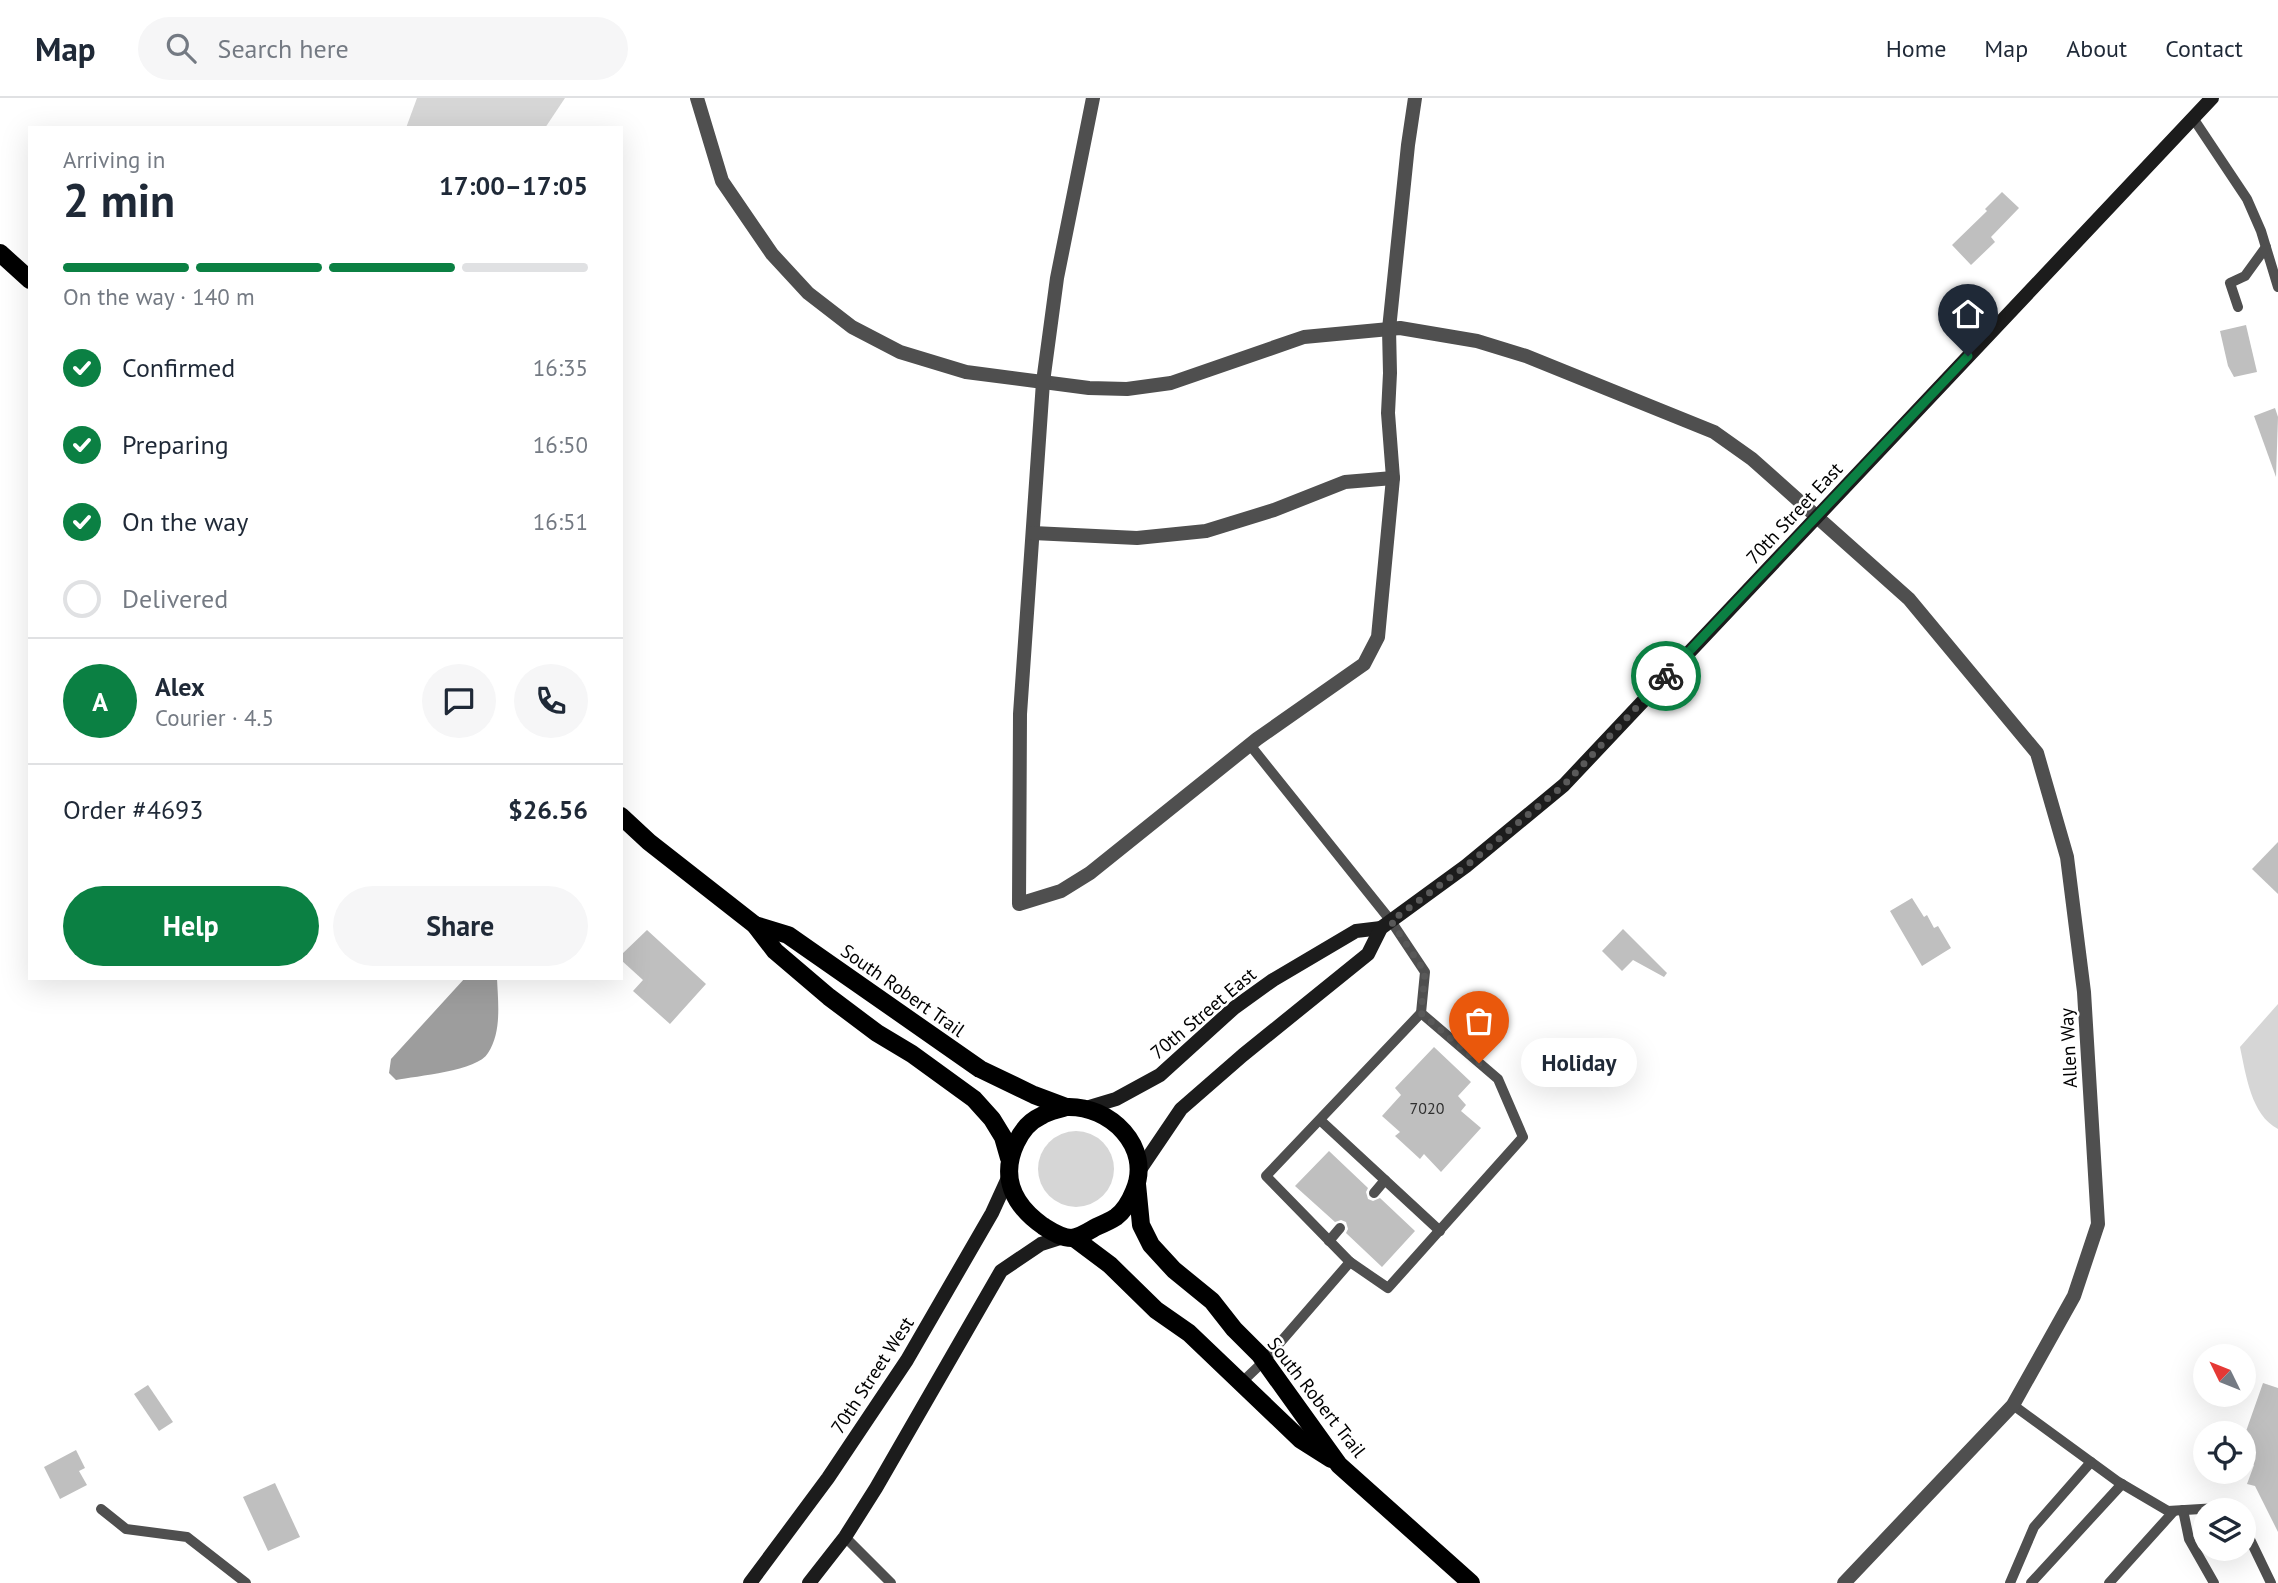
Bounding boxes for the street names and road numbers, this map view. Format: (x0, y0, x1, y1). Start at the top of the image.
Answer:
street label: 70th Street East (1741, 457, 1848, 569)
street label: South Robert Trail (836, 938, 970, 1042)
street label: 70th Street East (1145, 962, 1261, 1064)
street label: Allen Way (2054, 1007, 2082, 1089)
street label: 70th Street West (825, 1311, 919, 1438)
street label: South Robert Trail (1263, 1332, 1372, 1462)

